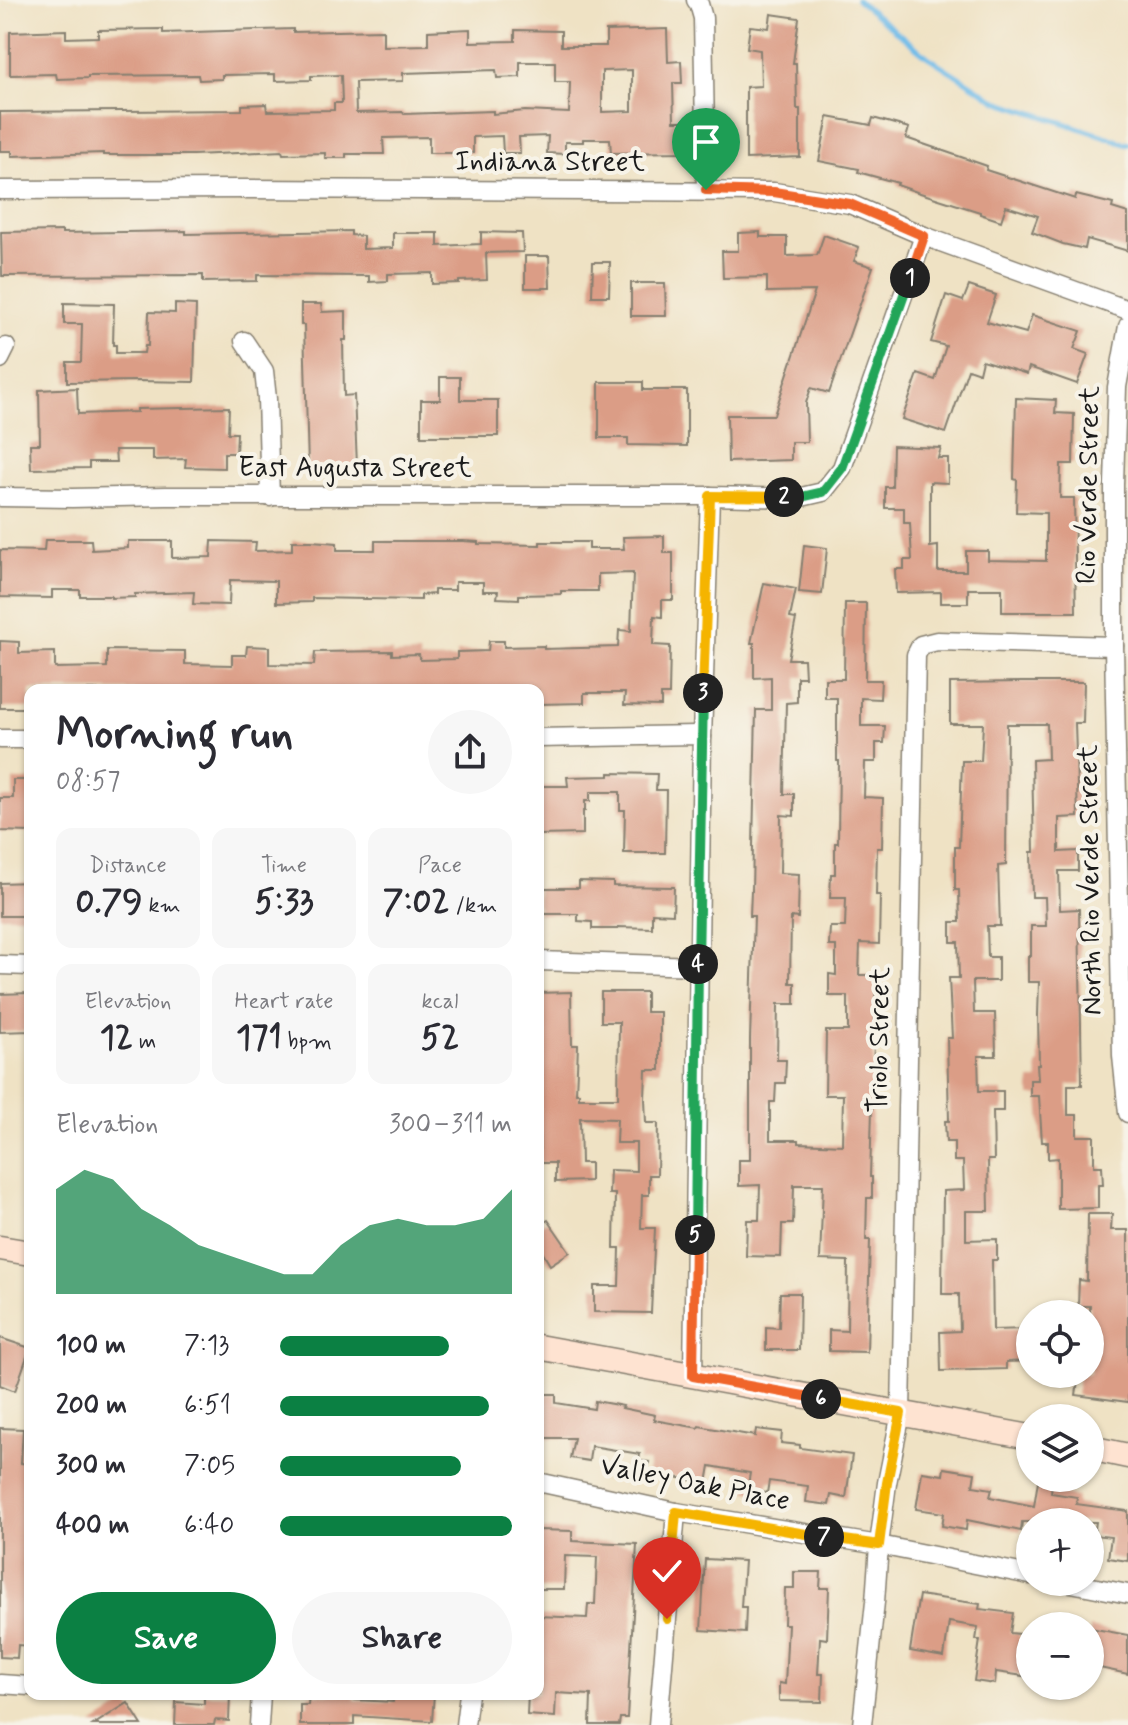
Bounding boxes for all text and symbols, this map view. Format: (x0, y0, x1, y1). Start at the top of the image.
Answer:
pin (672, 108, 740, 190)
icon: arrive (684, 120, 728, 164)
street label: Indiana Street (455, 144, 646, 181)
pin: 1 (890, 258, 930, 298)
text: 1 (905, 264, 915, 292)
street label: Rio Verde Street (1069, 385, 1109, 585)
street label: East Augusta Street (238, 450, 472, 487)
pin: 2 (764, 477, 804, 517)
text: 2 (779, 483, 789, 511)
pin: 3 (683, 673, 723, 713)
text: 3 (698, 679, 708, 707)
text: Morning run (56, 706, 293, 764)
button: share (428, 710, 512, 794)
street label: North Rio Verde Street (1070, 744, 1112, 1016)
text: 08:57 (56, 765, 120, 799)
text: Distance (89, 852, 167, 880)
text: Time (261, 852, 307, 880)
text: Pace (418, 852, 462, 880)
text: 0.79 (75, 880, 142, 925)
text: 5:33 (254, 880, 314, 925)
text: 7:02 (383, 880, 450, 925)
text: km (142, 892, 181, 920)
text: /km (450, 892, 497, 920)
pin: 4 (678, 944, 718, 984)
text: 4 (692, 950, 704, 978)
street label: Triolo Street (860, 966, 900, 1113)
text: Elevation (85, 988, 171, 1016)
text: Heart rate (235, 988, 333, 1016)
text: kcal (422, 988, 458, 1016)
text: 12 (100, 1016, 133, 1061)
text: 171 (236, 1016, 282, 1061)
text: 52 (421, 1016, 459, 1061)
text: m (133, 1028, 156, 1056)
text: bpm (282, 1028, 332, 1056)
text: Elevation (56, 1108, 158, 1142)
text: 300–311 m (389, 1108, 512, 1142)
pin: 5 (675, 1215, 715, 1255)
text: 5 (688, 1221, 702, 1249)
map controls (1016, 1300, 1104, 1700)
button: locate (1016, 1300, 1104, 1388)
text: 100 m (56, 1329, 126, 1363)
text: 7:13 (184, 1329, 229, 1363)
pin: 6 (801, 1379, 841, 1419)
text: 6 (815, 1385, 827, 1413)
text: 200 m (56, 1389, 127, 1423)
text: 6:51 (184, 1389, 231, 1423)
button: layers (1016, 1404, 1104, 1492)
street label: Valley Oak Place (597, 1448, 793, 1520)
text: 300 m (56, 1449, 126, 1483)
text: 7:05 (184, 1449, 235, 1483)
button: + (1016, 1508, 1104, 1596)
text: 400 m (56, 1509, 129, 1543)
text: 6:40 (184, 1509, 234, 1543)
pin: 7 (804, 1517, 844, 1557)
text: 7 (817, 1523, 831, 1551)
pin (633, 1537, 701, 1619)
icon: check (645, 1549, 689, 1593)
button: Save (56, 1592, 276, 1684)
button: Share (292, 1592, 512, 1684)
button: − (1016, 1612, 1104, 1700)

